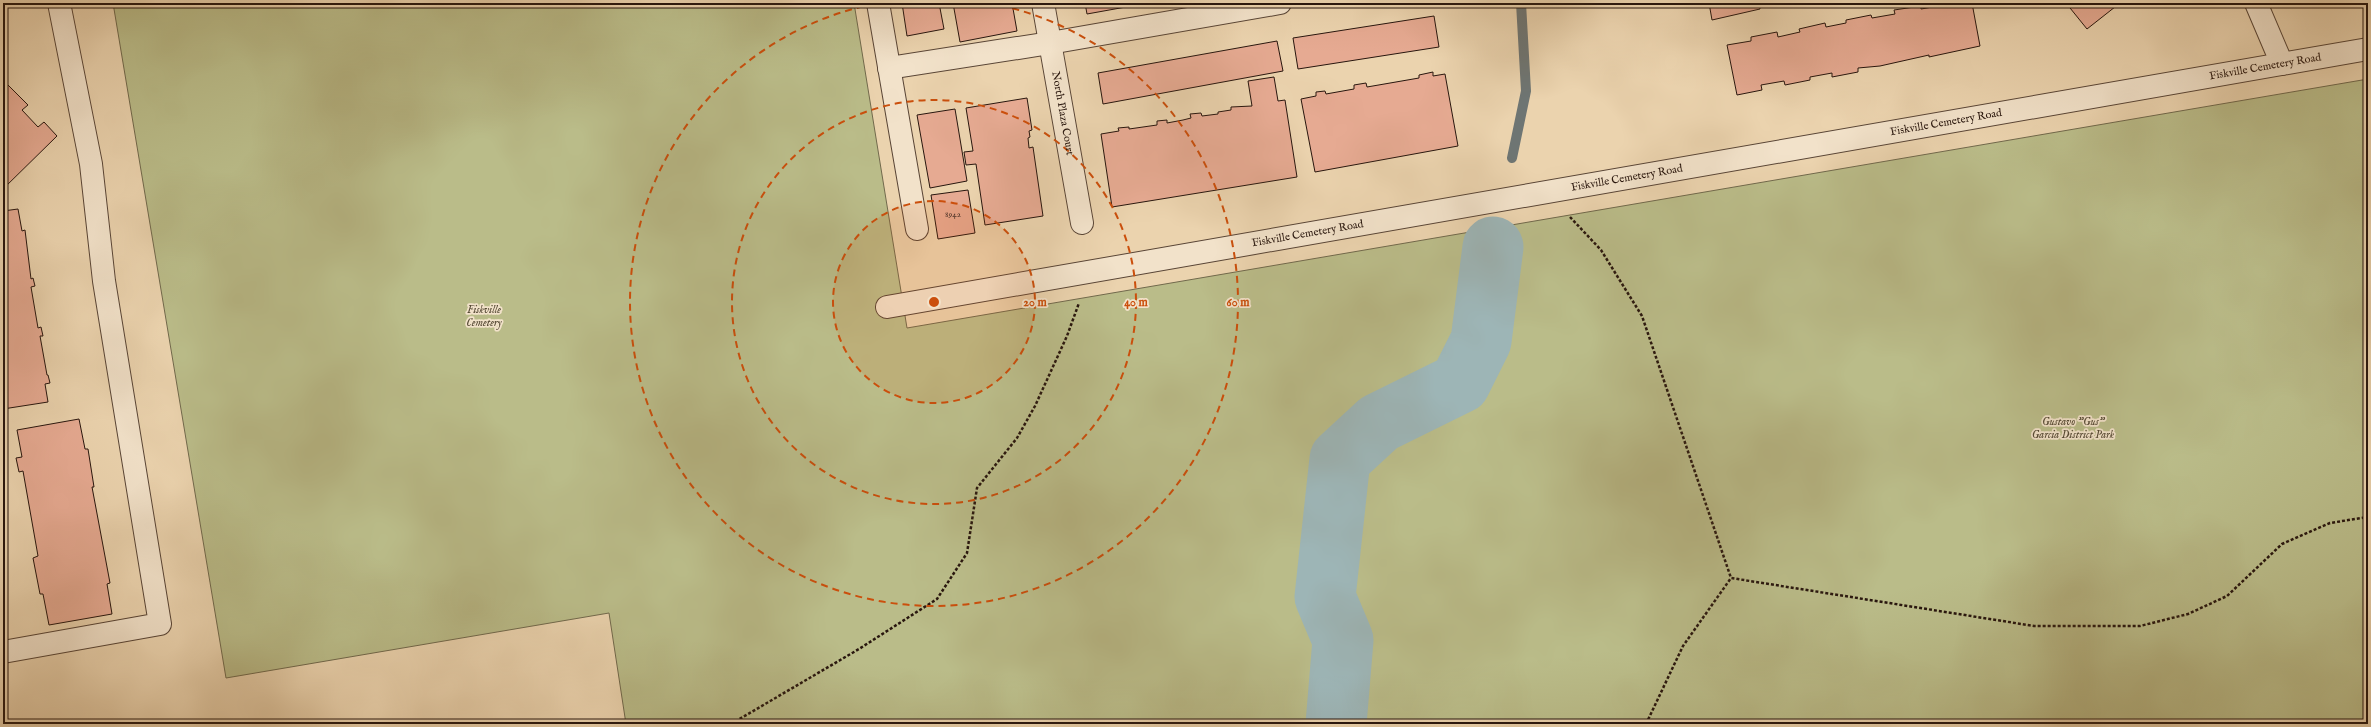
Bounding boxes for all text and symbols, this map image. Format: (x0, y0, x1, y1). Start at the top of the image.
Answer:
street label: Fiskville Cemetery Road (2208, 50, 2322, 83)
street label: North Plaza Court (1048, 70, 1077, 157)
street label: Fiskville Cemetery Road (1889, 106, 2003, 139)
street label: Fiskville Cemetery Road (1570, 161, 1684, 195)
house number: 8942 (945, 209, 961, 220)
street label: Fiskville Cemetery Road (1251, 217, 1365, 250)
centre of rings (927, 295, 941, 309)
text: 20 m (1023, 295, 1047, 310)
text: 40 m (1124, 295, 1149, 310)
text: 60 m (1227, 295, 1250, 310)
park label: Fiskville Cemetery (466, 303, 503, 330)
park label: Gustavo "Gus" Garcia District Park (2032, 415, 2115, 442)

